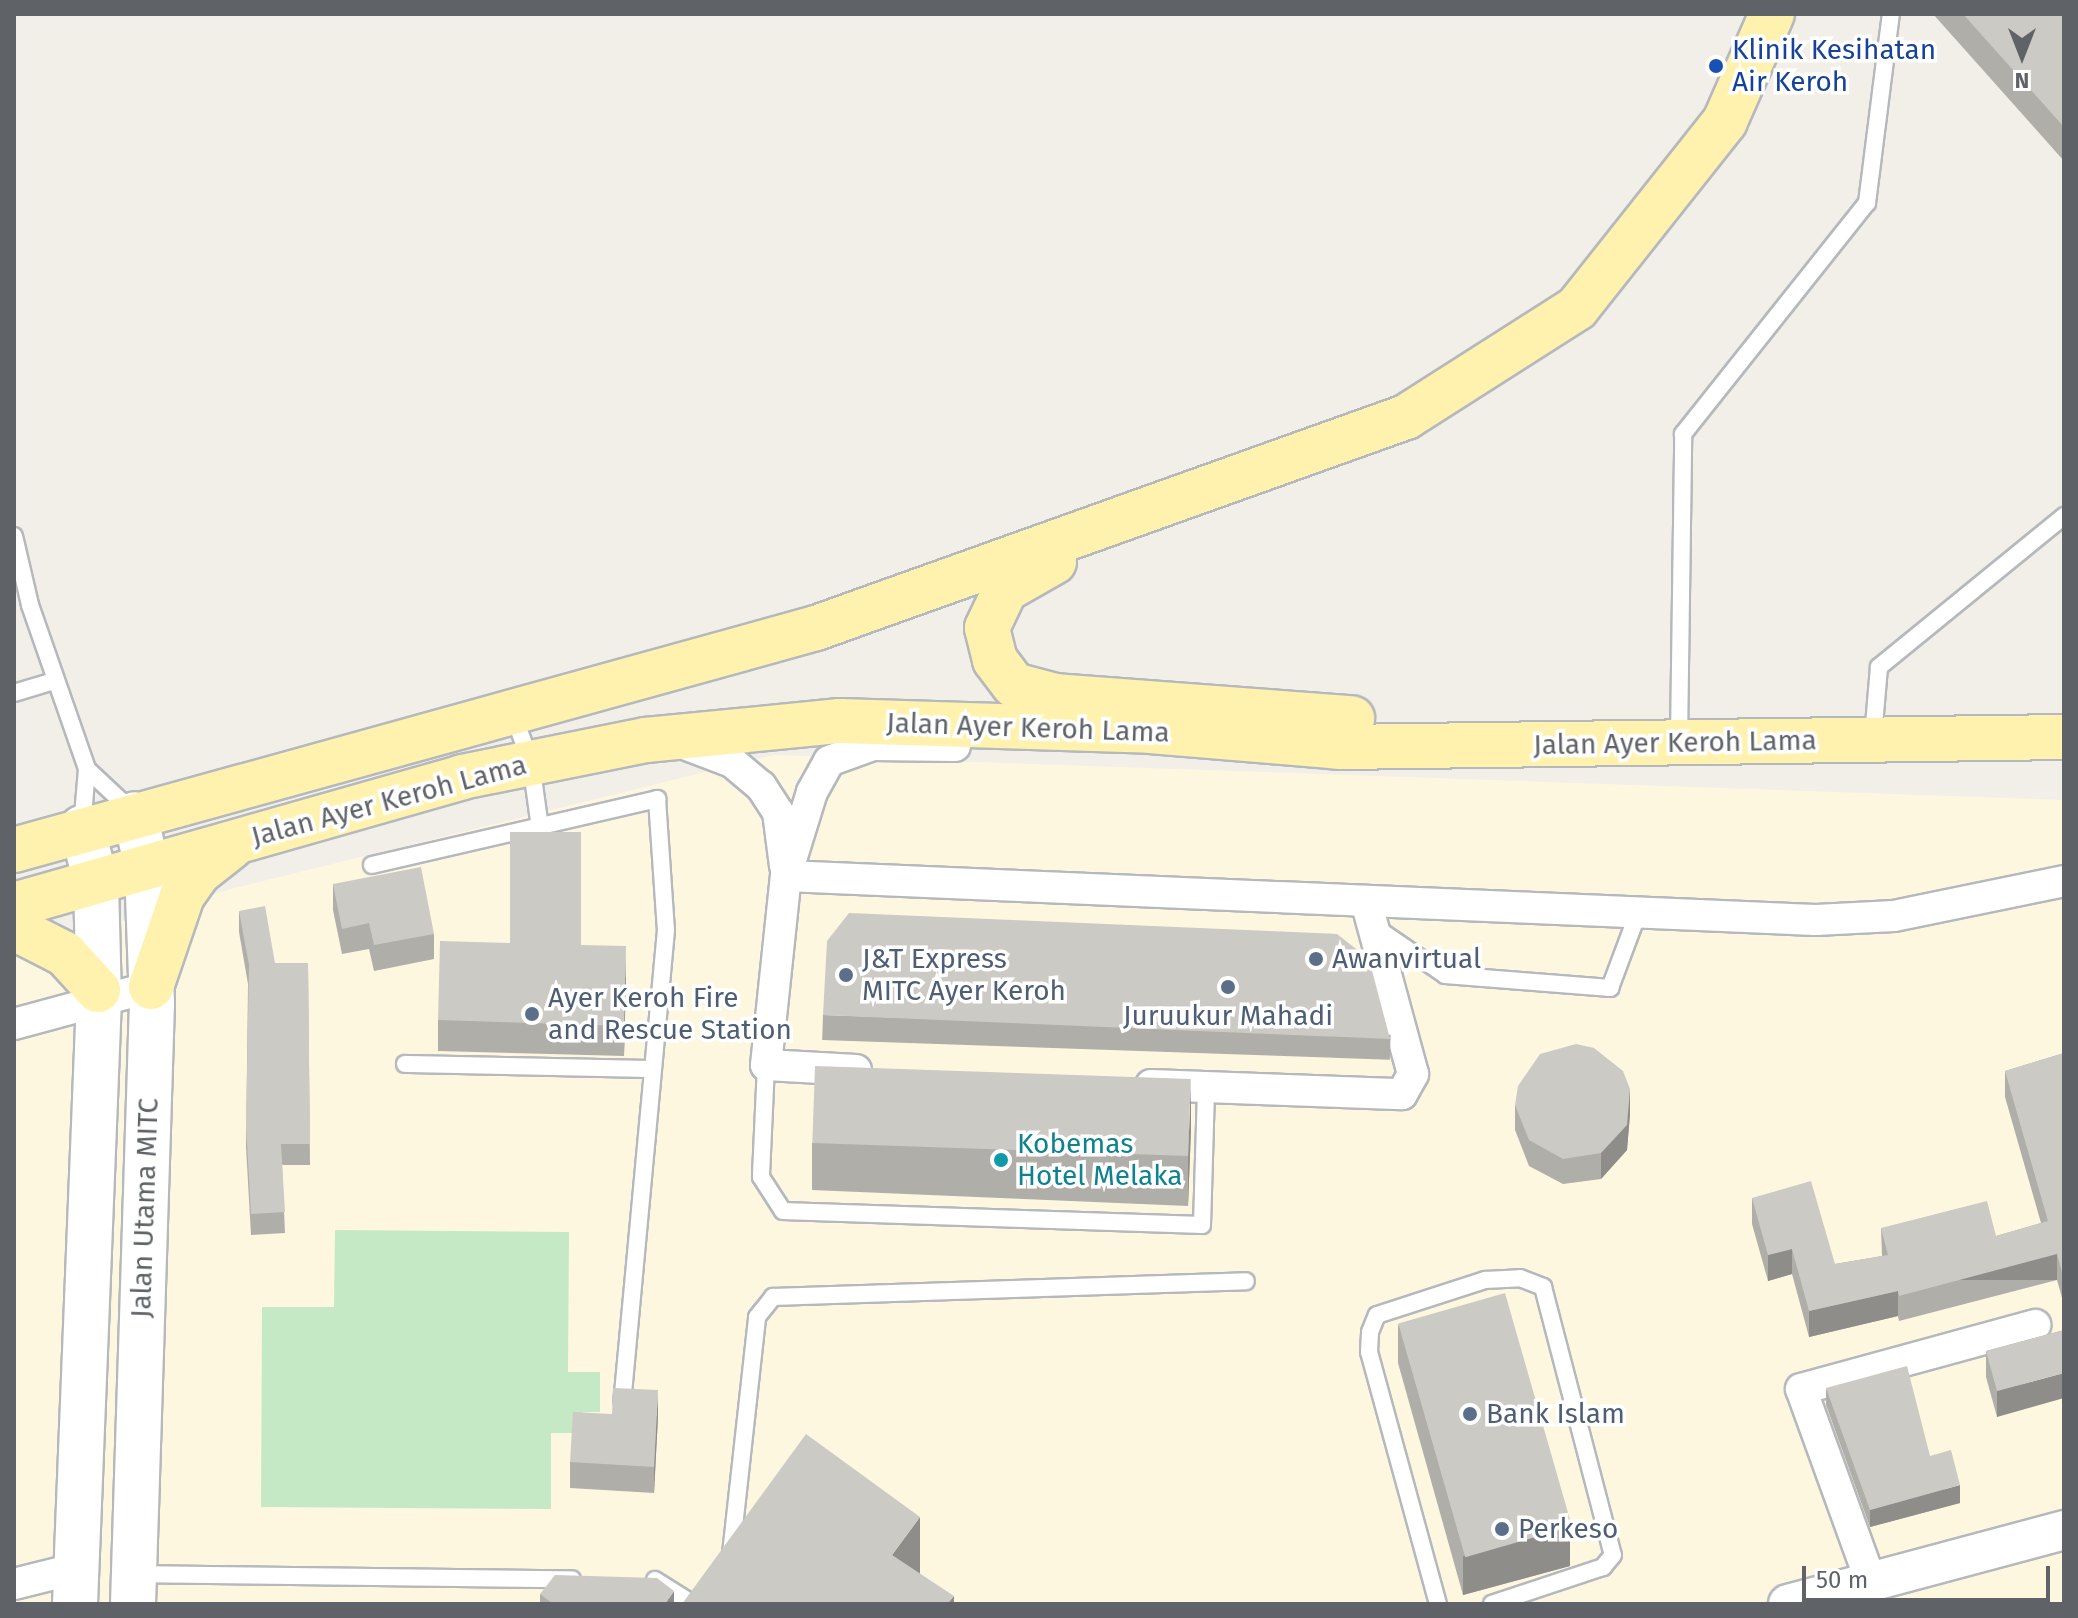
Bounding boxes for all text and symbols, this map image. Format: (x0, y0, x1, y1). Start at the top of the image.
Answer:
north arrow (1982, 16, 2062, 96)
place label: Klinik Kesihatan Air Keroh (1732, 33, 1936, 99)
marker: Klinik Kesihatan Air Keroh (1707, 57, 1725, 75)
text: N (2015, 67, 2029, 94)
street label: Jalan Ayer Keroh Lama (886, 706, 1170, 750)
street label: Jalan Ayer Keroh Lama (1533, 724, 1817, 762)
street label: Jalan Ayer Keroh Lama (248, 748, 530, 854)
place label: J&T Express MITC Ayer Keroh (862, 942, 1066, 1008)
place label: Awanvirtual (1332, 942, 1481, 976)
marker: Awanvirtual (1307, 950, 1325, 968)
marker: J&T Express MITC Ayer Keroh (837, 966, 855, 984)
marker: Juruukur Mahadi (1219, 978, 1237, 996)
place label: Ayer Keroh Fire and Rescue Station (548, 981, 792, 1047)
place label: Juruukur Mahadi (1123, 999, 1333, 1033)
marker: Ayer Keroh Fire and Rescue Station (523, 1005, 541, 1023)
street label: Jalan Utama MITC (124, 1097, 166, 1319)
place label: Kobemas Hotel Melaka (1017, 1127, 1182, 1193)
marker: Kobemas Hotel Melaka (992, 1151, 1010, 1169)
place label: Bank Islam (1486, 1397, 1625, 1431)
marker: Bank Islam (1461, 1405, 1479, 1423)
place label: Perkeso (1518, 1512, 1618, 1546)
marker: Perkeso (1493, 1520, 1511, 1538)
scale bar (1806, 1550, 2054, 1600)
text: 50 m (1816, 1566, 1868, 1594)

